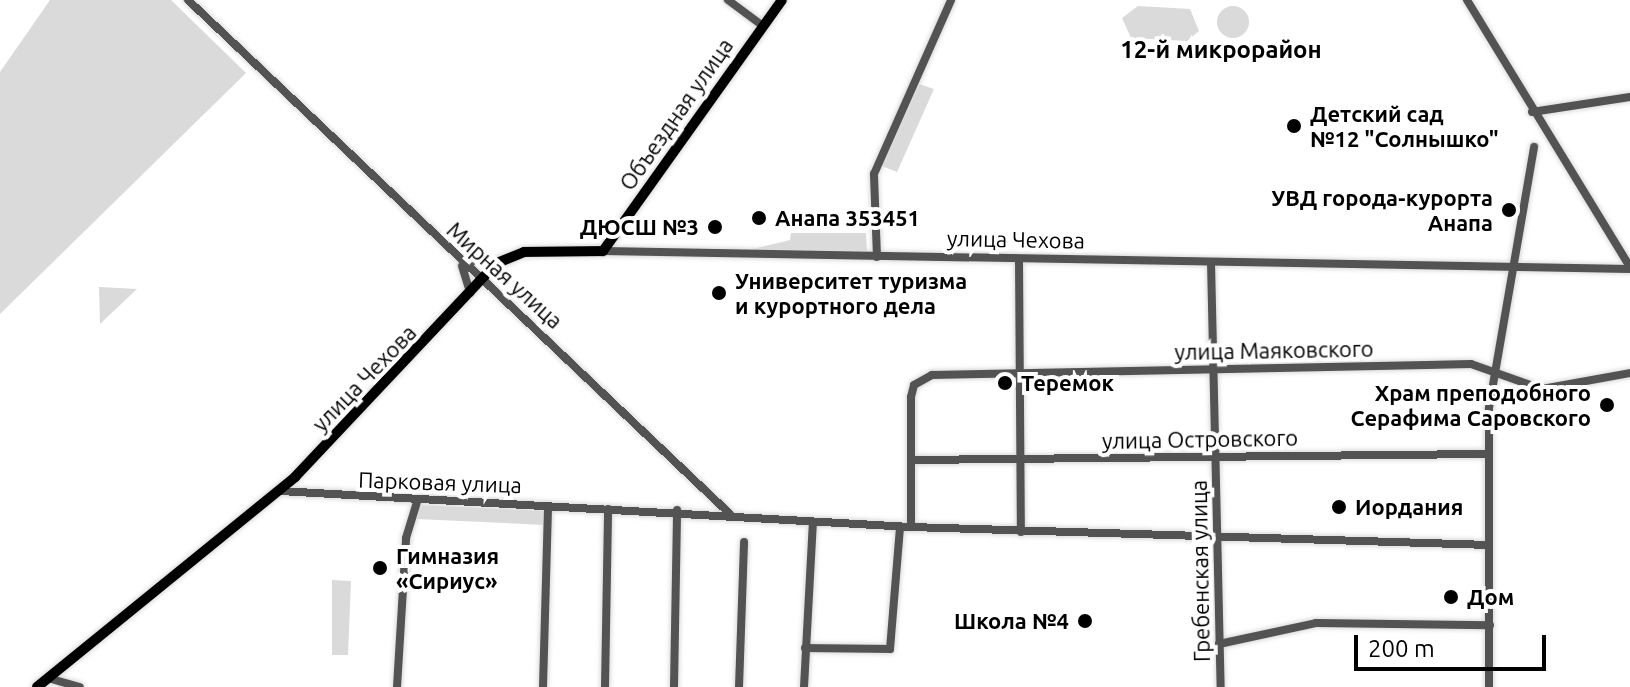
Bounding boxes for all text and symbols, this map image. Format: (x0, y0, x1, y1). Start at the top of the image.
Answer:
street label: Объездная улица (614, 33, 738, 195)
district label: 12-й микрорайон (1120, 36, 1322, 64)
place label: Детский сад №12 "Солнышко" (1310, 100, 1499, 152)
marker: Детский сад №12 "Солнышко" (1285, 117, 1303, 135)
place label: УВД города-курорта Анапа (1271, 184, 1493, 236)
marker: УВД города-курорта Анапа (1500, 201, 1518, 219)
place label: Анапа 353451 (775, 205, 920, 231)
marker: Анапа 353451 (750, 209, 768, 227)
place label: ДЮСШ №3 (580, 214, 699, 240)
street label: Мирная улица (442, 216, 568, 334)
marker: ДЮСШ №3 (706, 218, 724, 236)
street label: улица Чехова (947, 225, 1085, 253)
place label: Университет туризма и курортного дела (735, 267, 967, 318)
marker: Университет туризма и курортного дела (710, 284, 728, 302)
street label: улица Чехова (307, 319, 421, 437)
street label: улица Маяковского (1174, 335, 1374, 365)
place label: Теремок (1021, 370, 1114, 396)
marker: Теремок (996, 374, 1014, 392)
place label: Храм преподобного Серафима Саровского (1350, 379, 1591, 430)
marker: Храм преподобного Серафима Саровского (1598, 396, 1616, 414)
street label: улица Островского (1102, 424, 1298, 454)
street label: Парковая улица (358, 466, 522, 498)
street label: Гребенская улица (1185, 480, 1215, 662)
place label: Иордания (1355, 494, 1463, 520)
marker: Иордания (1330, 498, 1348, 516)
place label: Гимназия «Сириус» (396, 542, 499, 594)
marker: Гимназия «Сириус» (371, 559, 389, 577)
place label: Дом (1467, 584, 1514, 610)
marker: Дом (1442, 588, 1460, 606)
place label: Школа №4 (954, 608, 1069, 634)
marker: Школа №4 (1076, 612, 1094, 630)
scale bar (1358, 619, 1550, 669)
text: 200 m (1368, 635, 1435, 662)

